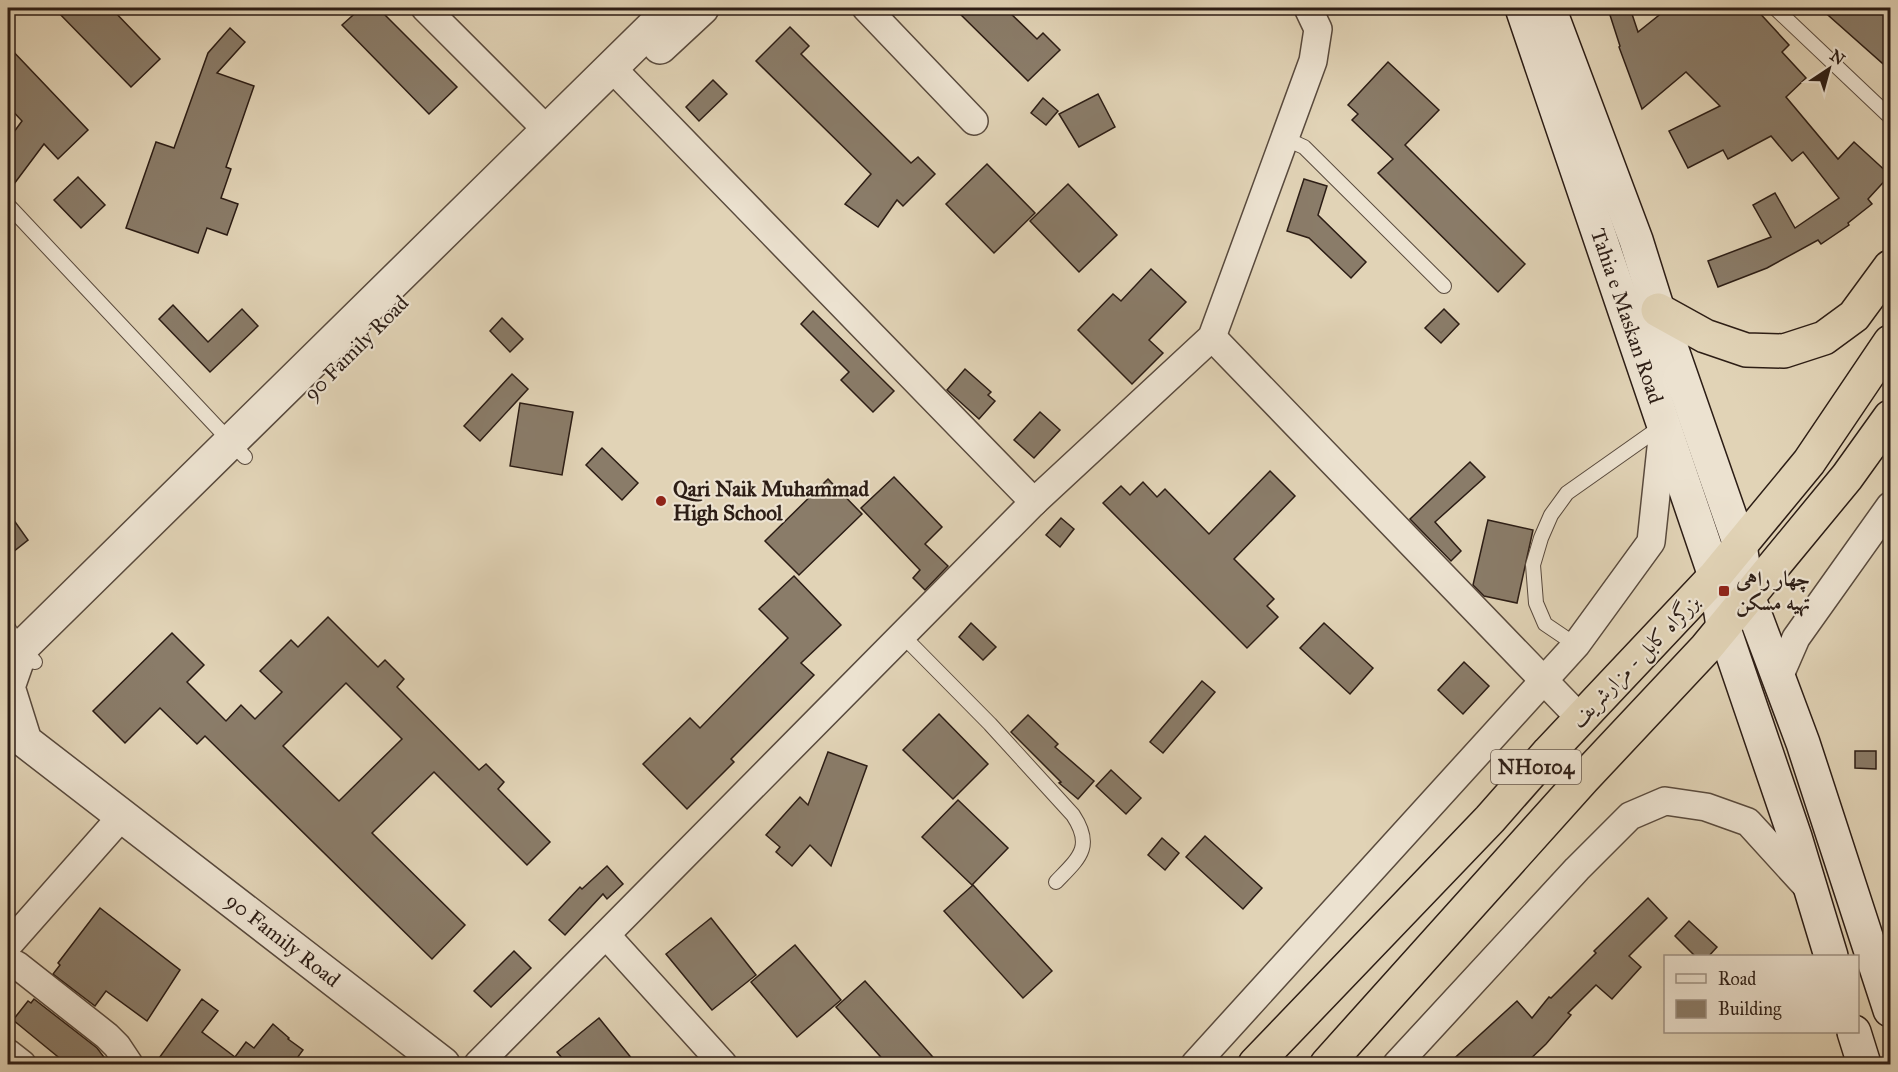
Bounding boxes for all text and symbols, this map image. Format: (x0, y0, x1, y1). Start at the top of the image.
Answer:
north arrow (1799, 39, 1859, 99)
text: N (1826, 46, 1849, 69)
street label: Tahia e Maskan Road (1585, 225, 1669, 407)
street label: 90 Family Road (298, 290, 414, 406)
place label: Qari Naik Muhammad High School (673, 476, 869, 526)
marker: Qari Naik Muhammad High School (654, 494, 668, 508)
place label: چهار راهی تهیه مسکن (1735, 566, 1810, 617)
marker: چهار راهی تهیه مسکن (1717, 584, 1731, 598)
street label: بزرگراه کابل - مزارشریف (1564, 588, 1707, 734)
road number: NH0104 (1491, 750, 1581, 784)
street label: 90 Family Road (221, 887, 346, 993)
legend (1664, 955, 1859, 1033)
text: Road (1718, 968, 1756, 990)
text: Building (1718, 998, 1782, 1021)

